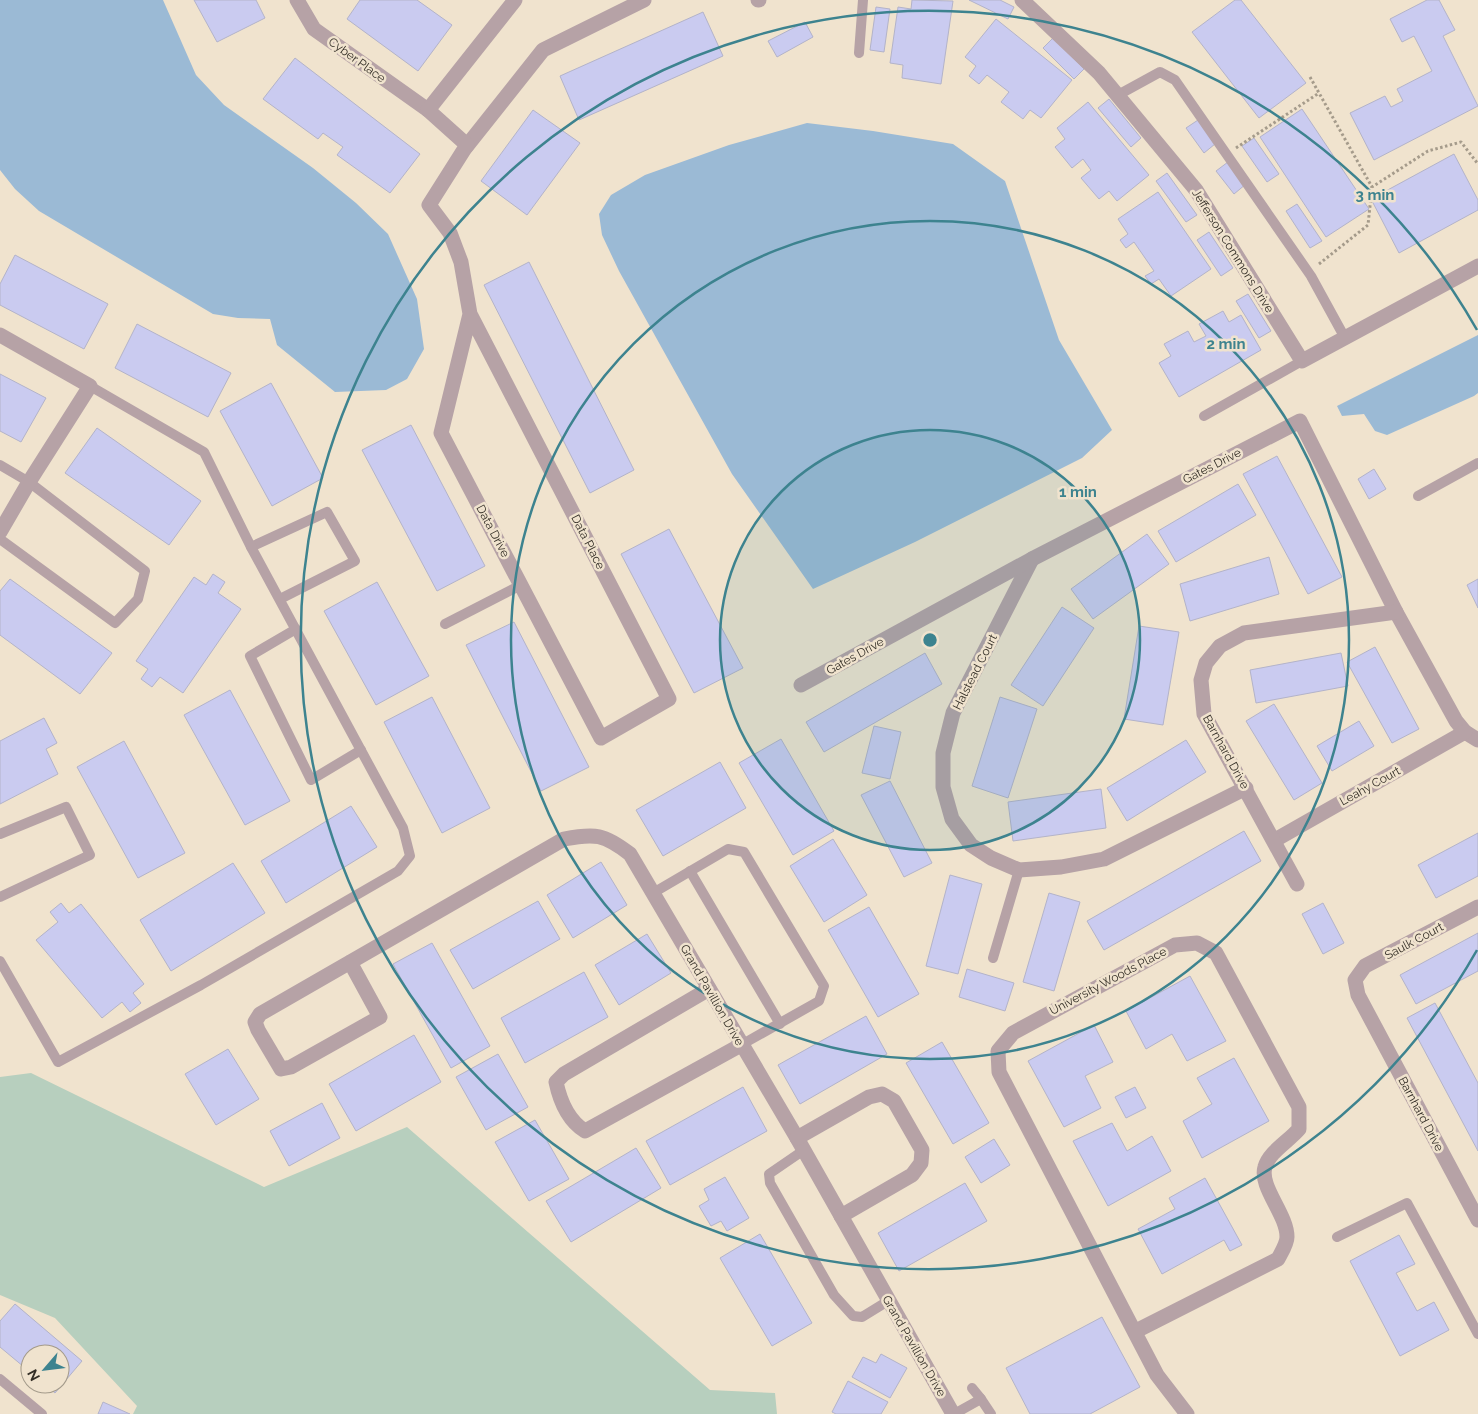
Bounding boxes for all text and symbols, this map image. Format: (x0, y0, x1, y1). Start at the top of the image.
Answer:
street label: Cyber Place (326, 35, 388, 85)
text: 3 min (1356, 186, 1394, 204)
street label: Jefferson Commons Drive (1189, 187, 1277, 315)
text: 2 min (1207, 335, 1245, 353)
street label: Gates Drive (1181, 445, 1243, 487)
text: 1 min (1059, 483, 1097, 501)
street label: Data Drive (473, 502, 513, 560)
street label: Data Place (568, 512, 608, 572)
centre of rings (921, 631, 939, 649)
street label: Halstead Court (950, 632, 1000, 712)
street label: Gates Drive (824, 634, 886, 678)
street label: Barnhard Drive (1200, 713, 1252, 791)
street label: Leahy Court (1337, 764, 1403, 808)
street label: Saulk Court (1382, 920, 1446, 962)
street label: Grand Pavillion Drive (677, 942, 747, 1048)
street label: University Woods Place (1047, 944, 1169, 1018)
street label: Barnhard Drive (1395, 1074, 1447, 1154)
street label: Grand Pavillion Drive (879, 1293, 949, 1399)
north arrow (20, 1344, 70, 1394)
text: N (24, 1367, 43, 1384)

